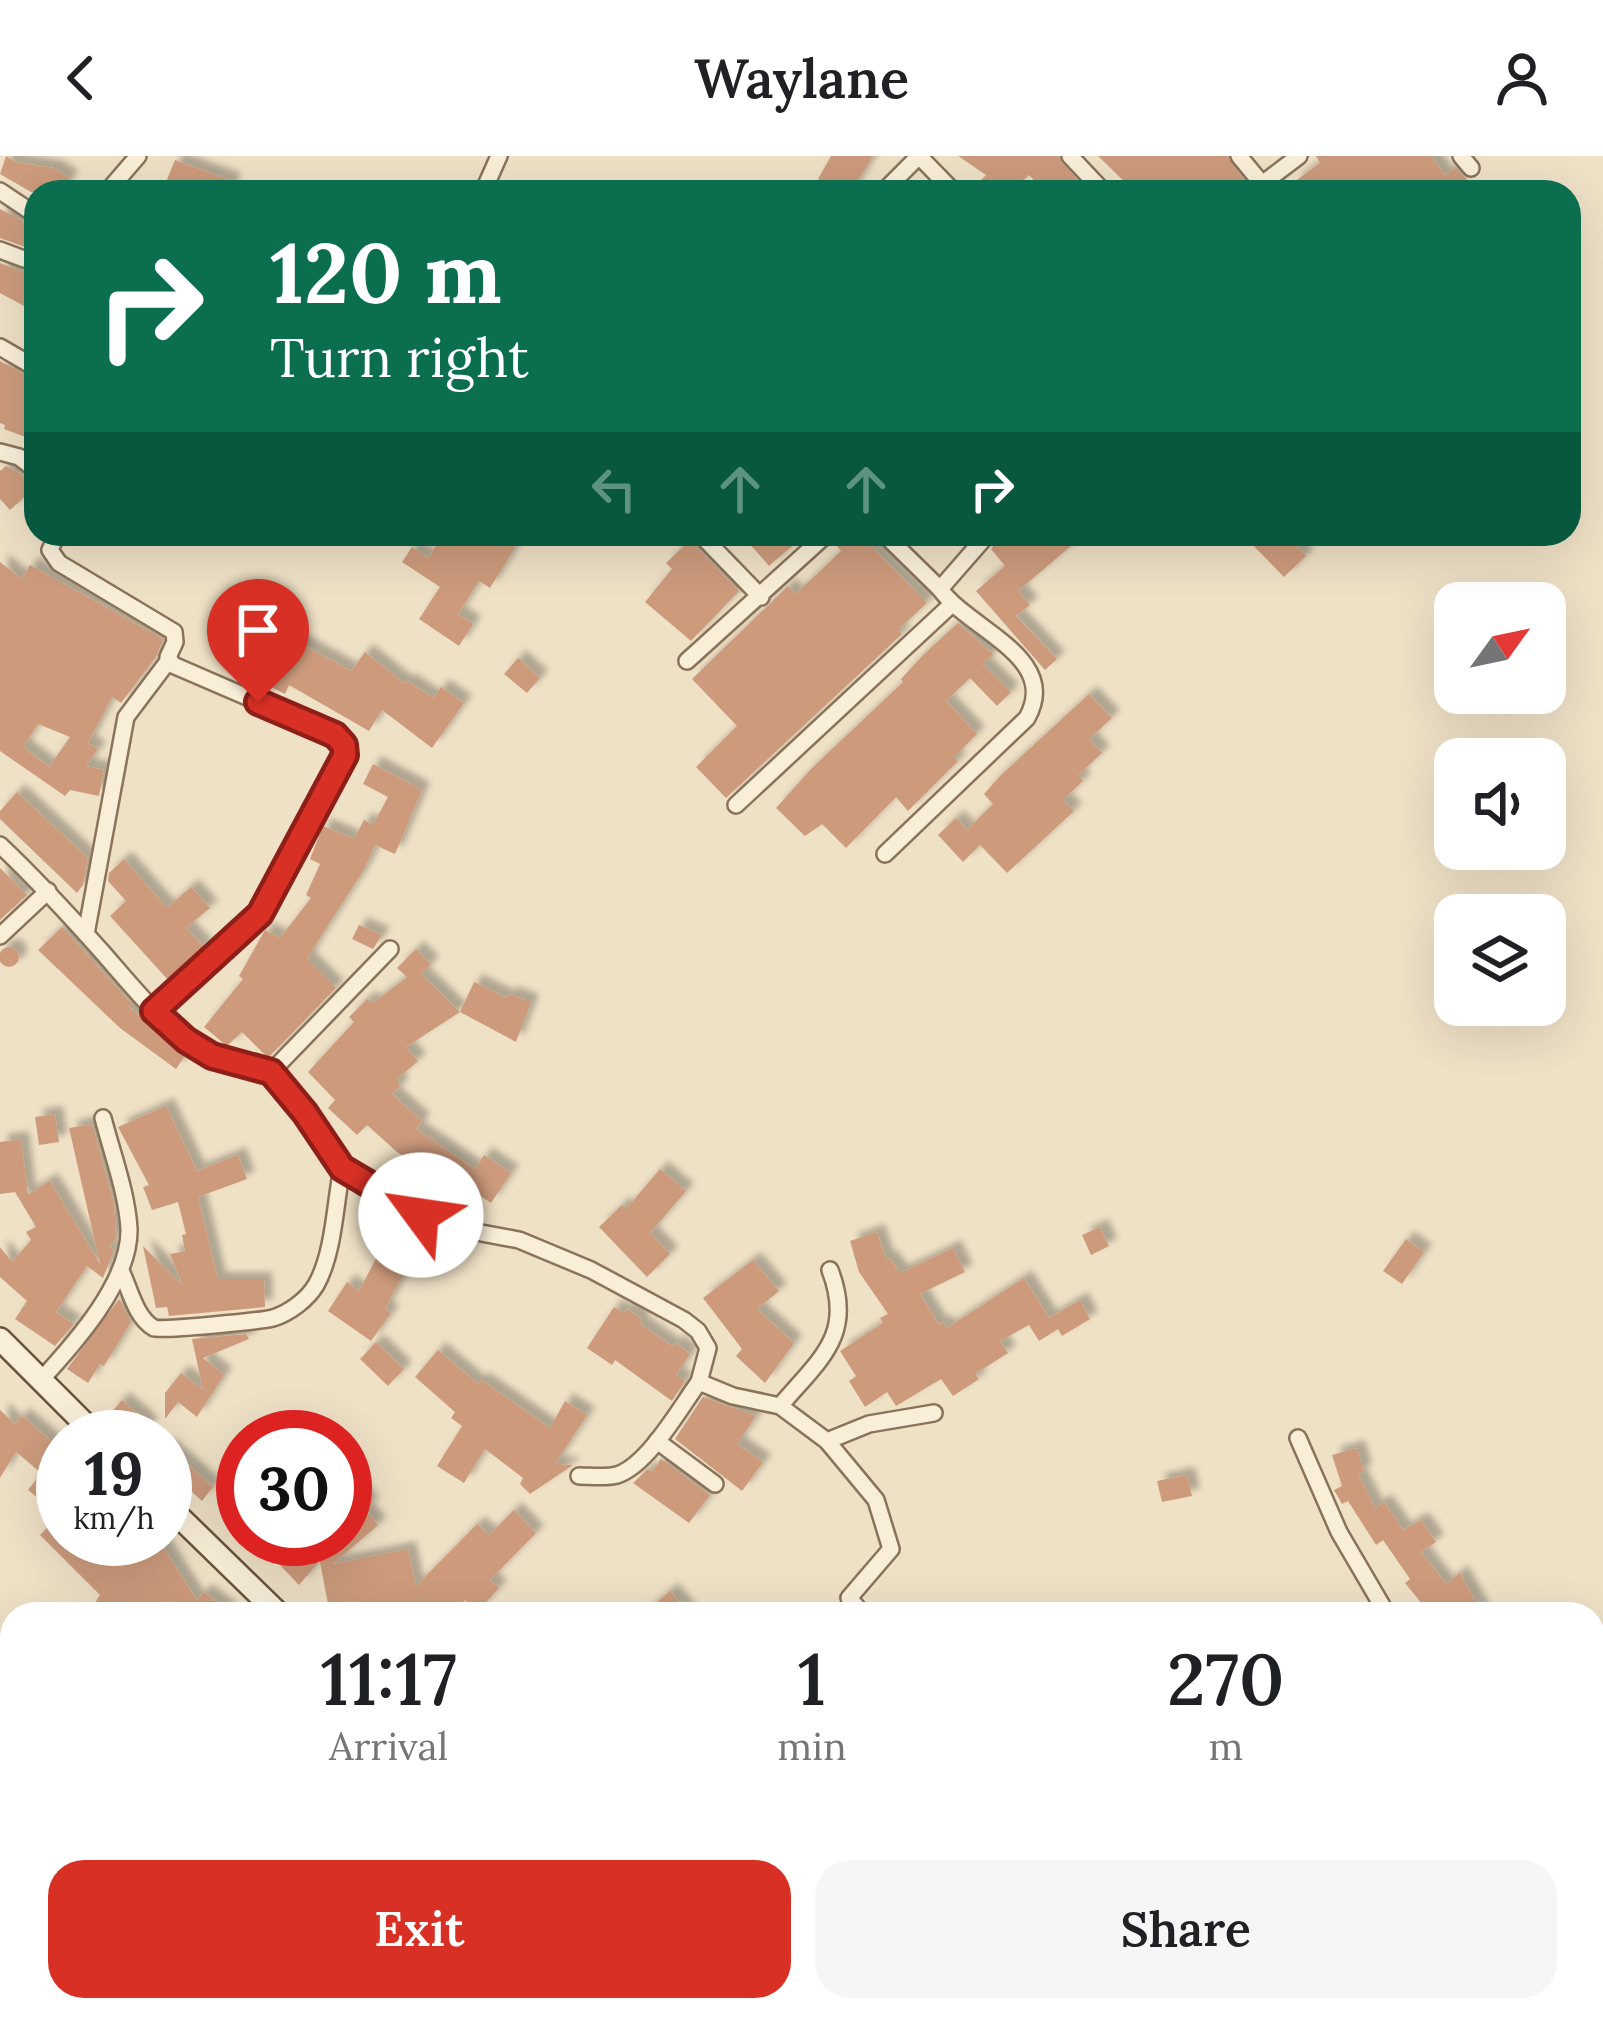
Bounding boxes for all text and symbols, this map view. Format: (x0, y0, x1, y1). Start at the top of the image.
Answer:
text: Waylane (694, 44, 909, 113)
icon: back (48, 45, 114, 111)
icon: person (1489, 45, 1555, 111)
text: 120 m (270, 218, 502, 326)
icon: right (72, 228, 228, 384)
text: Turn right (270, 323, 529, 392)
icon: left (581, 456, 647, 522)
icon: ahead (707, 456, 773, 522)
icon: ahead (833, 456, 899, 522)
icon: right (959, 456, 1025, 522)
pin (207, 579, 309, 702)
north arrow (1434, 582, 1566, 714)
map controls (1434, 582, 1566, 1026)
icon: arrive (225, 597, 291, 663)
button: sound (1434, 738, 1566, 870)
button: layers (1434, 894, 1566, 1026)
position arrow (358, 1152, 484, 1278)
speed limit sign: 30 (216, 1410, 372, 1566)
text: 19 (85, 1435, 143, 1511)
text: km/h (73, 1499, 155, 1537)
text: 11:17 (320, 1633, 457, 1725)
text: 1 (798, 1633, 826, 1725)
text: 270 (1167, 1633, 1285, 1725)
text: Arrival (329, 1721, 448, 1771)
text: min (777, 1721, 847, 1771)
text: m (1208, 1721, 1243, 1771)
button: Exit (48, 1860, 791, 1998)
button: Share (815, 1860, 1557, 1998)

